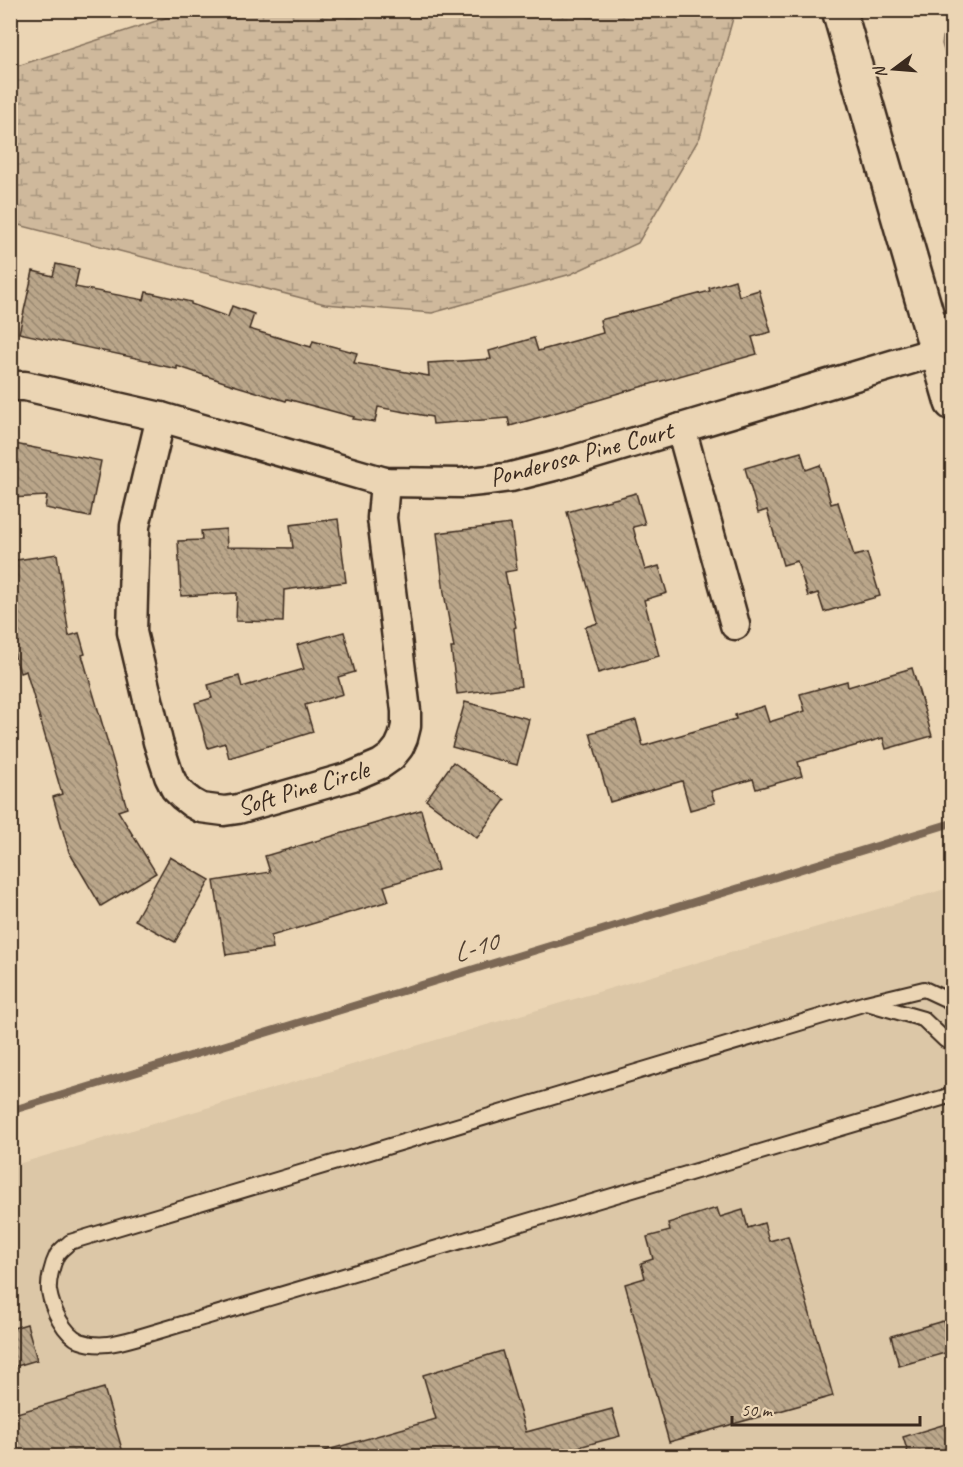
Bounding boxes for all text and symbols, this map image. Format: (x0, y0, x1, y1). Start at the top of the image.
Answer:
north arrow (864, 39, 924, 99)
text: N (869, 62, 892, 80)
street label: Ponderosa Pine Court (486, 413, 679, 494)
street label: Soft Pine Circle (233, 752, 374, 824)
water label: L-10 (449, 923, 506, 970)
scale bar (732, 1389, 920, 1427)
text: 50 m (741, 1399, 774, 1421)

